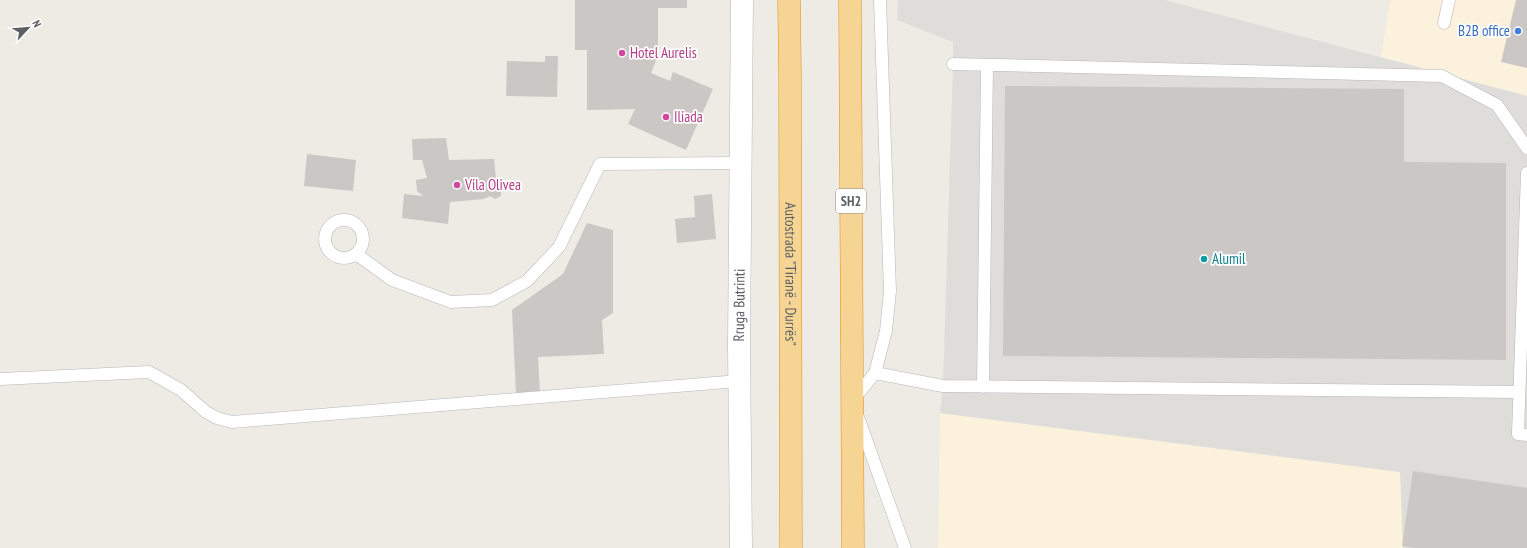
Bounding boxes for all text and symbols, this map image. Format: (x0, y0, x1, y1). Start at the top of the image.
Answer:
north arrow (8, 8, 48, 48)
text: N (29, 18, 45, 29)
place label: B2B office (1458, 21, 1510, 40)
marker: B2B office (1513, 26, 1523, 36)
place label: Hotel Aurelis (630, 43, 697, 62)
marker: Hotel Aurelis (617, 48, 627, 58)
place label: Iliada (674, 107, 703, 126)
marker: Iliada (661, 112, 671, 122)
place label: Vila Olivea (464, 175, 521, 194)
marker: Vila Olivea (452, 180, 462, 190)
road number: SH2 (836, 189, 866, 213)
street label: Autostrada "Tiranë - Durrës" (781, 202, 801, 346)
place label: Alumil (1212, 249, 1246, 268)
marker: Alumil (1199, 254, 1209, 264)
street label: Rruga Butrinti (729, 269, 749, 341)

